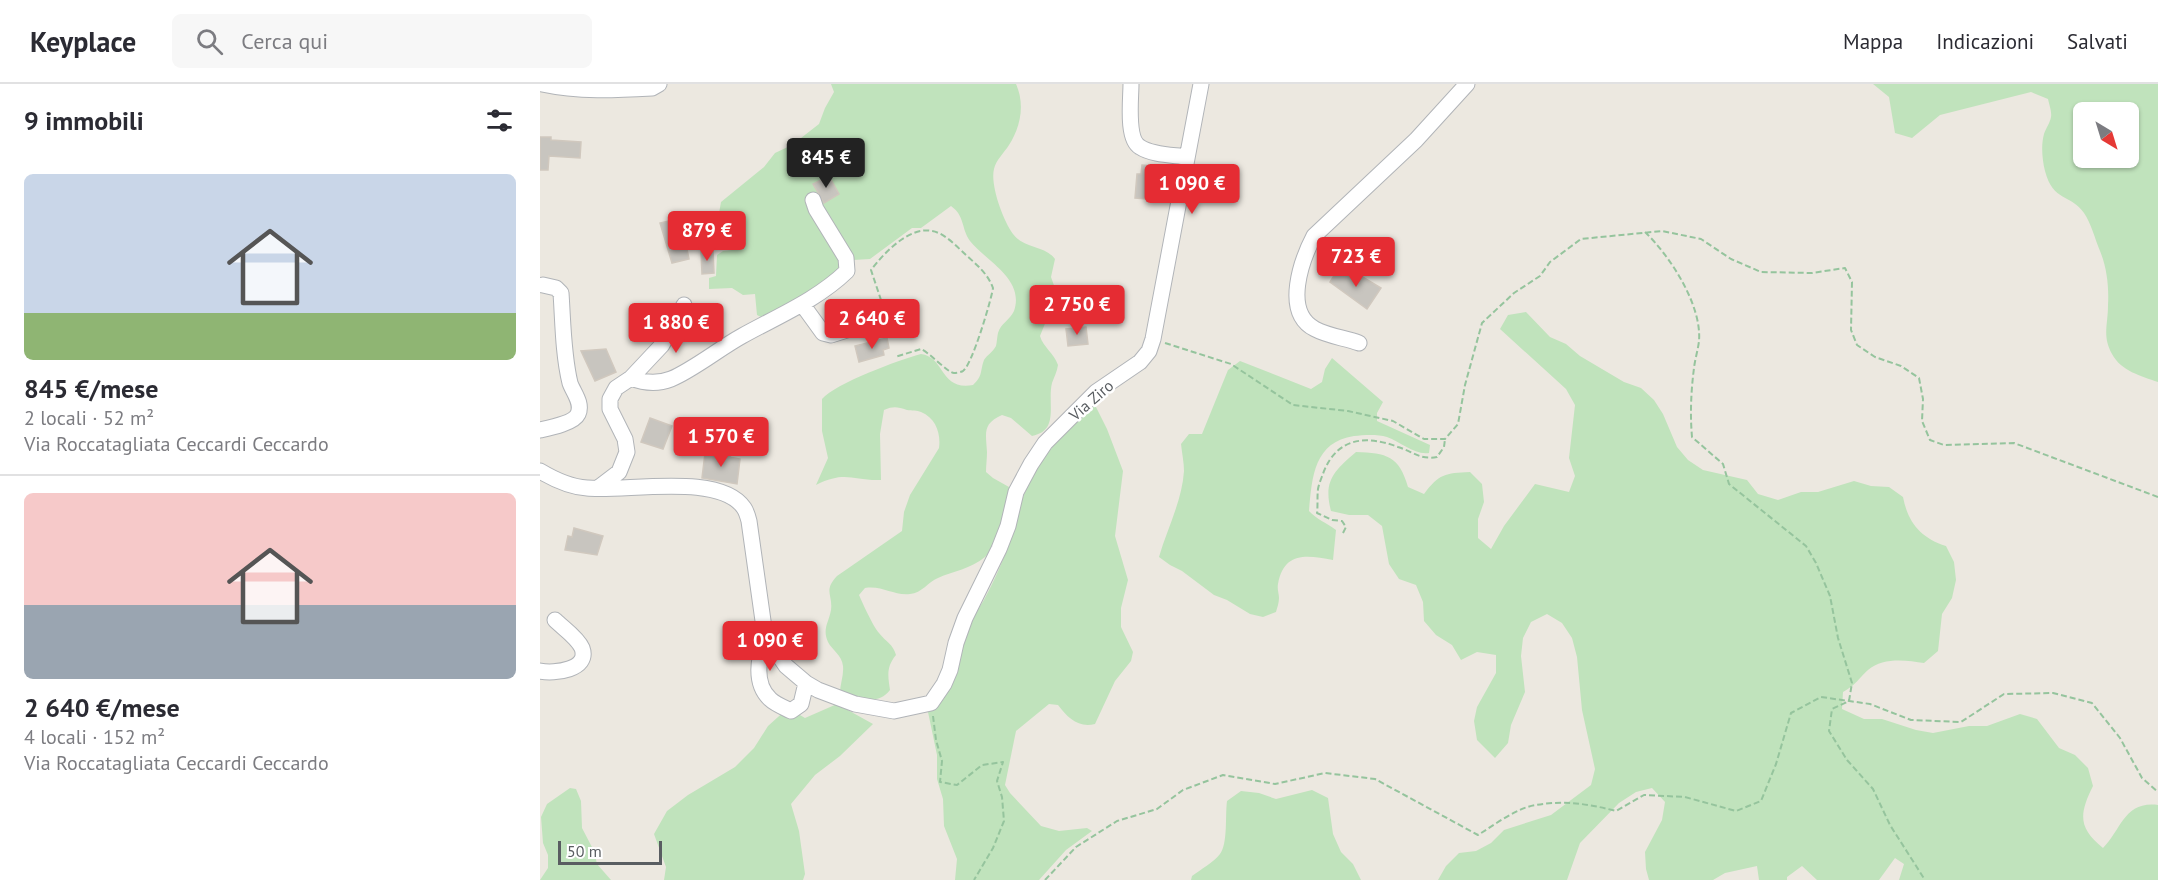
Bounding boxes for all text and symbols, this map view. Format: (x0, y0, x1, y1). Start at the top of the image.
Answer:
search box (172, 14, 592, 68)
text: Keyplace (30, 23, 136, 60)
icon: search (193, 25, 226, 58)
text: Cerca qui (241, 27, 328, 55)
text: Mappa (1843, 28, 1903, 55)
text: Indicazioni (1936, 28, 2034, 55)
text: Salvati (2067, 28, 2128, 55)
north arrow (2073, 102, 2139, 168)
map controls (2073, 102, 2139, 168)
text: 9 immobili (24, 104, 144, 137)
icon: filters (483, 104, 516, 137)
pin: 845 € (784, 138, 868, 189)
text: 845 € (801, 144, 851, 170)
pin: 1 090 € (1137, 164, 1247, 215)
text: 1 090 € (1159, 170, 1225, 196)
pin: 879 € (665, 211, 749, 262)
icon: home (216, 213, 324, 321)
text: 879 € (682, 217, 732, 243)
pin: 723 € (1314, 237, 1398, 288)
text: 723 € (1331, 243, 1381, 269)
pin: 2 750 € (1022, 285, 1132, 336)
text: 2 750 € (1044, 291, 1110, 317)
pin: 2 640 € (817, 299, 927, 350)
pin: 1 880 € (621, 303, 731, 354)
text: 2 640 € (839, 305, 905, 331)
text: 1 880 € (643, 309, 709, 335)
text: 845 €/mese (24, 372, 158, 405)
street label: Via Ziro (1064, 375, 1117, 425)
text: 2 locali · 52 m² (24, 405, 154, 431)
pin: 1 570 € (666, 417, 776, 468)
text: 1 570 € (688, 423, 754, 449)
text: Via Roccatagliata Ceccardi Ceccardo (24, 431, 329, 457)
icon: home (216, 532, 324, 640)
pin: 1 090 € (715, 621, 825, 672)
text: 1 090 € (737, 627, 803, 653)
text: 2 640 €/mese (24, 691, 180, 724)
text: 4 locali · 152 m² (24, 724, 165, 750)
text: Via Roccatagliata Ceccardi Ceccardo (24, 750, 329, 776)
scale bar (558, 838, 662, 866)
text: 50 m (567, 841, 602, 861)

